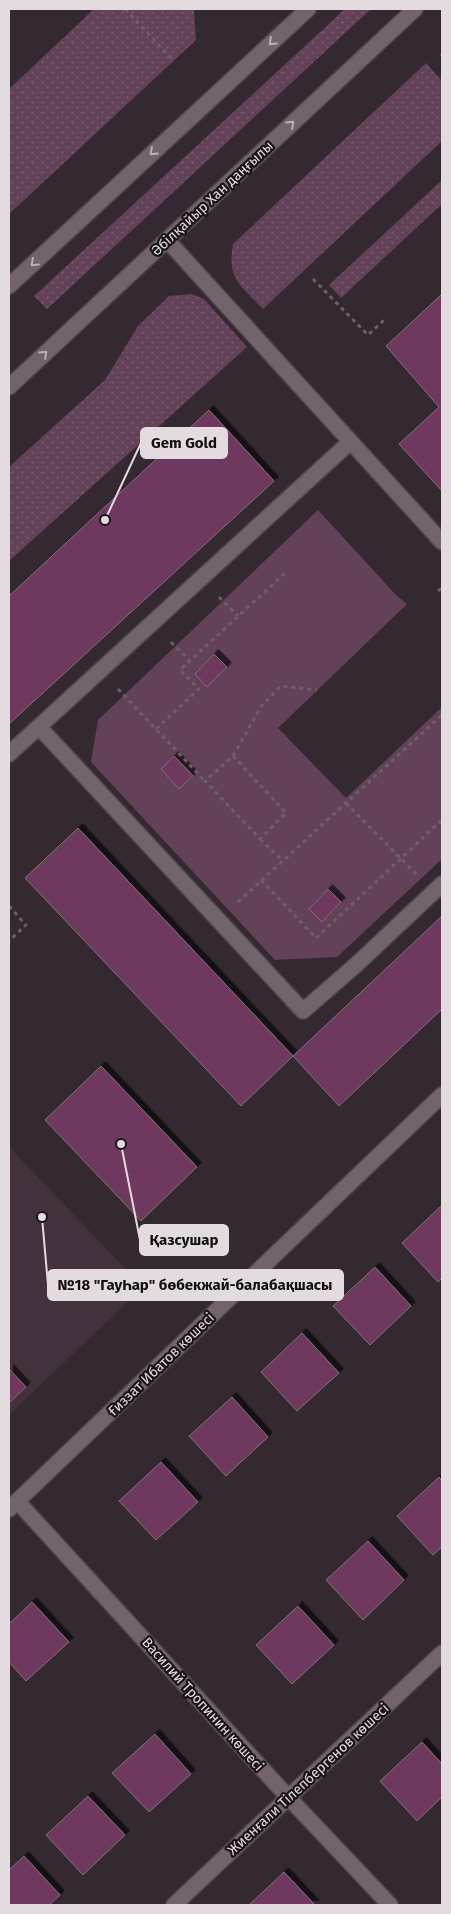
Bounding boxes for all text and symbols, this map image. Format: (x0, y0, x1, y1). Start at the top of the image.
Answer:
one-way arrow (269, 36, 278, 45)
one-way arrow (286, 121, 295, 130)
street label: Әбілқайыр Хан даңғылы (148, 137, 277, 259)
one-way arrow (149, 146, 158, 155)
one-way arrow (30, 257, 39, 266)
one-way arrow (39, 351, 48, 360)
callout: Gem Gold (141, 428, 227, 458)
text: Gem Gold (151, 434, 217, 452)
callout: Қазсушар (140, 1225, 228, 1255)
text: Қазсушар (150, 1231, 218, 1249)
callout: №18 "ГауҺар" бөбекжай-балабақшасы (48, 1270, 343, 1300)
text: №18 "ГауҺар" бөбекжай-балабақшасы (58, 1276, 332, 1294)
street label: Ғиззат Ибатов көшесі (105, 1309, 218, 1419)
street label: Василий Тропинин көшесі (138, 1634, 267, 1775)
street label: Жиенғали Тілепбергенов көшесі (224, 1700, 393, 1859)

